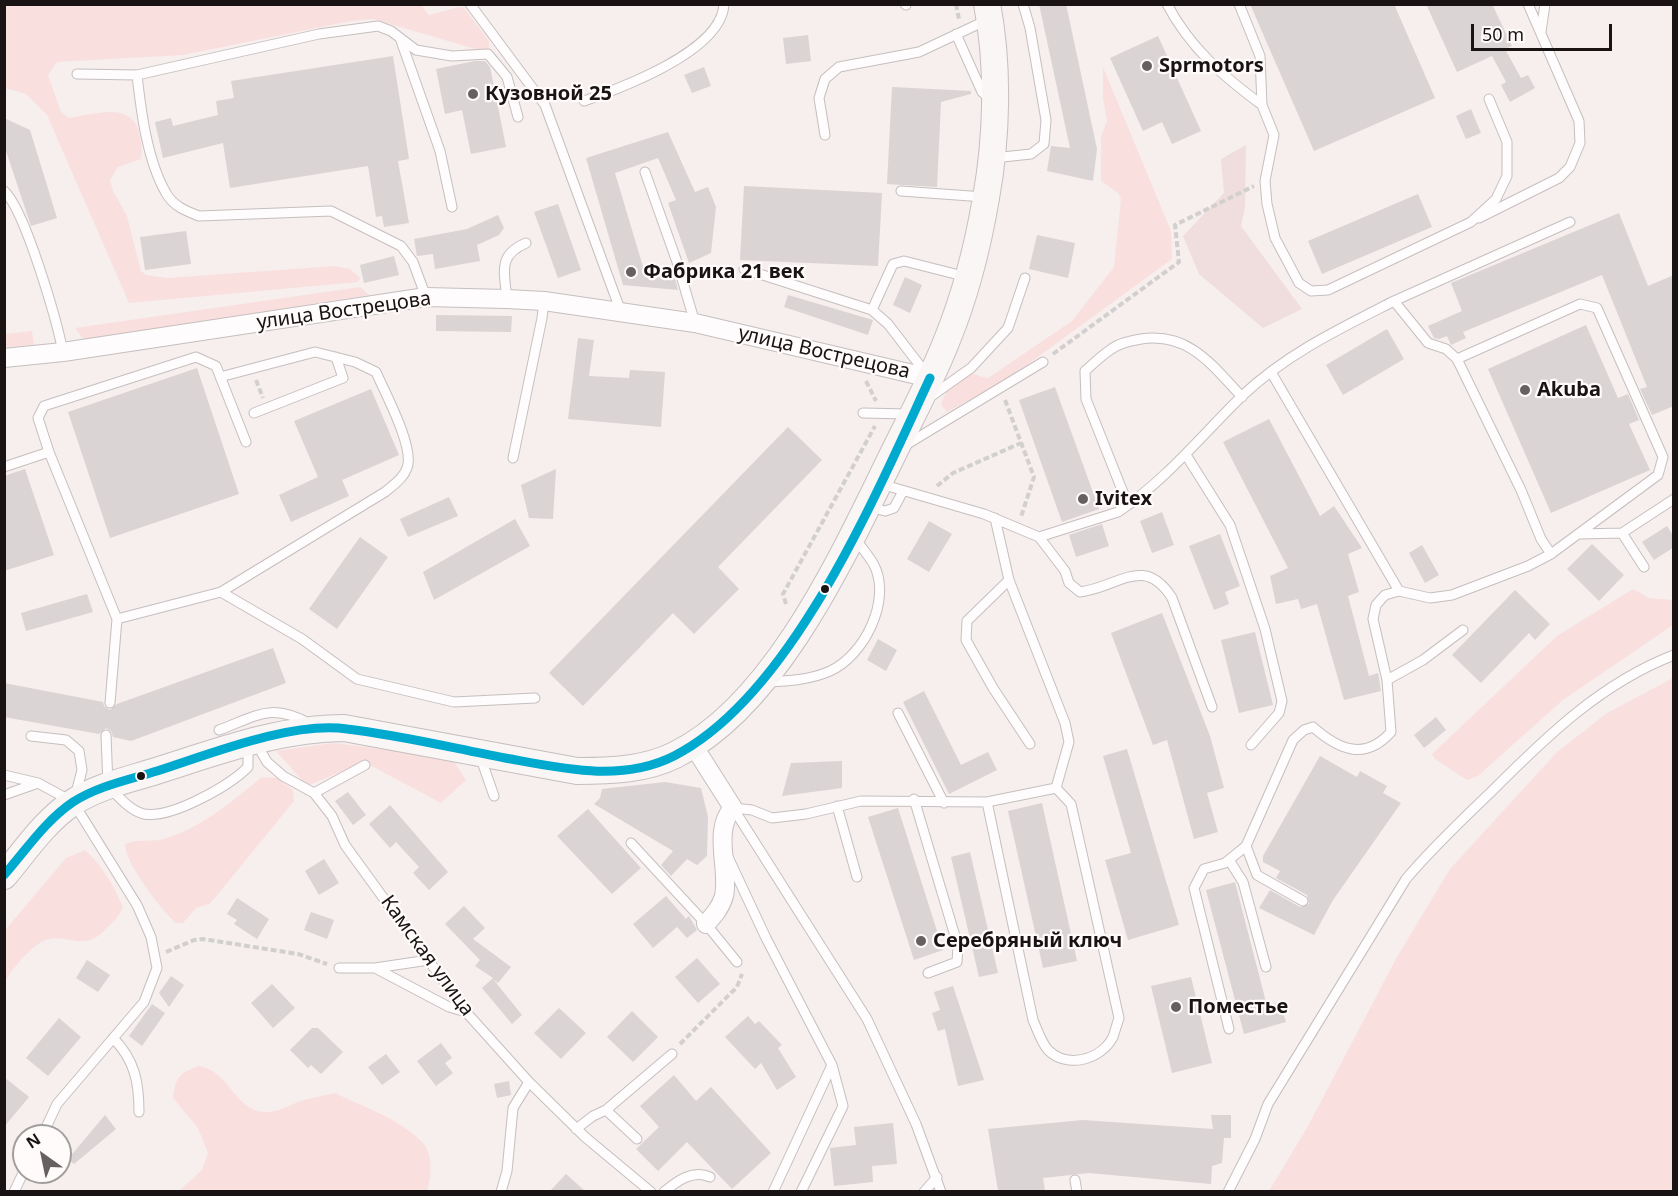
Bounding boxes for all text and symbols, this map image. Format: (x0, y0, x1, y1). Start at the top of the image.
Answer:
scale bar (1474, 12, 1615, 50)
text: 50 m (1482, 22, 1524, 46)
place label: Sprmotors (1159, 54, 1264, 78)
marker: Sprmotors (1140, 59, 1154, 73)
place label: Кузовной 25 (485, 82, 612, 106)
marker: Кузовной 25 (466, 87, 480, 101)
place label: Фабрика 21 век (643, 260, 805, 284)
marker: Фабрика 21 век (624, 265, 638, 279)
street label: улица Вострецова (255, 287, 433, 335)
street label: улица Вострецова (736, 322, 912, 384)
place label: Akuba (1537, 378, 1601, 402)
marker: Akuba (1518, 383, 1532, 397)
place label: Ivitex (1095, 487, 1152, 511)
marker: Ivitex (1076, 492, 1090, 506)
unlabelled marker (819, 583, 831, 595)
unlabelled marker (135, 770, 147, 782)
street label: Камская улица (375, 891, 479, 1021)
place label: Серебряный ключ (933, 929, 1122, 953)
marker: Серебряный ключ (914, 934, 928, 948)
place label: Поместье (1188, 995, 1288, 1019)
marker: Поместье (1169, 1000, 1183, 1014)
north arrow (12, 1124, 72, 1184)
text: N (22, 1128, 45, 1153)

